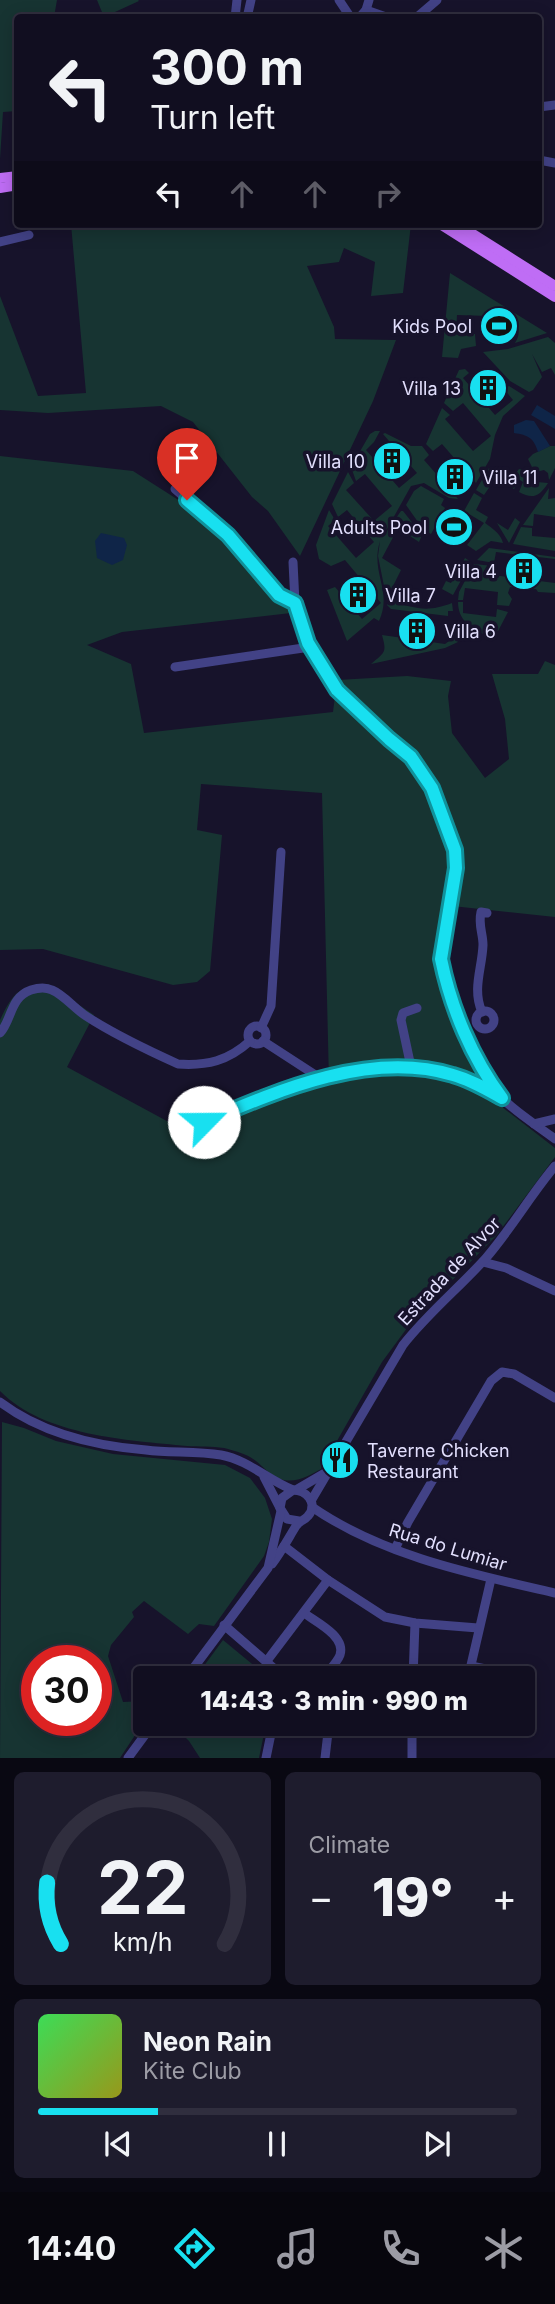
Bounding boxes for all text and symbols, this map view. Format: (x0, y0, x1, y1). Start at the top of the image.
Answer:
text: 300 m (150, 38, 304, 97)
icon: left (35, 42, 126, 133)
text: Turn left (150, 98, 275, 137)
icon: left (150, 175, 188, 213)
icon: ahead (223, 175, 261, 213)
icon: ahead (296, 175, 334, 213)
icon: right (369, 175, 407, 213)
sports icon: Kids Pool (478, 305, 520, 347)
place label: Kids Pool (392, 316, 472, 337)
building icon: Villa 13 (467, 367, 509, 409)
place label: Villa 13 (402, 378, 461, 399)
pin (157, 428, 217, 500)
icon: arrive (168, 439, 206, 477)
building icon: Villa 10 (371, 440, 413, 482)
place label: Villa 10 (306, 451, 365, 472)
building icon: Villa 11 (434, 456, 476, 498)
place label: Villa 11 (482, 467, 537, 488)
sports icon: Adults Pool (433, 506, 475, 548)
place label: Adults Pool (331, 517, 427, 538)
building icon: Villa 4 (503, 550, 545, 592)
place label: Villa 4 (445, 561, 497, 582)
building icon: Villa 7 (337, 574, 379, 616)
place label: Villa 7 (385, 585, 436, 606)
building icon: Villa 6 (396, 610, 438, 652)
place label: Villa 6 (444, 621, 496, 642)
position arrow (167, 1085, 241, 1159)
street label: Estrada de Alvor (394, 1212, 505, 1329)
restaurant icon: Taverne Chicken Restaurant (319, 1439, 361, 1481)
place label: Taverne Chicken Restaurant (367, 1440, 510, 1482)
street label: Rua do Lumiar (387, 1519, 510, 1575)
speed limit sign: 30 (21, 1645, 112, 1736)
text: 14:43 · 3 min · 990 m (200, 1685, 468, 1716)
text: Climate (309, 1831, 390, 1859)
text: 22 (96, 1844, 188, 1933)
text: 19° (372, 1866, 453, 1929)
text: − (309, 1874, 334, 1920)
text: + (492, 1874, 517, 1920)
text: km/h (113, 1927, 172, 1957)
text: Neon Rain (143, 2026, 272, 2057)
text: Kite Club (143, 2057, 242, 2085)
icon: previous (99, 2125, 137, 2163)
icon: pause (258, 2125, 296, 2163)
icon: next (418, 2125, 456, 2163)
icon: directions (170, 2224, 219, 2273)
icon: music (273, 2224, 322, 2273)
icon: phone (376, 2224, 425, 2273)
icon: climate (479, 2224, 528, 2273)
text: 14:40 (27, 2229, 116, 2268)

